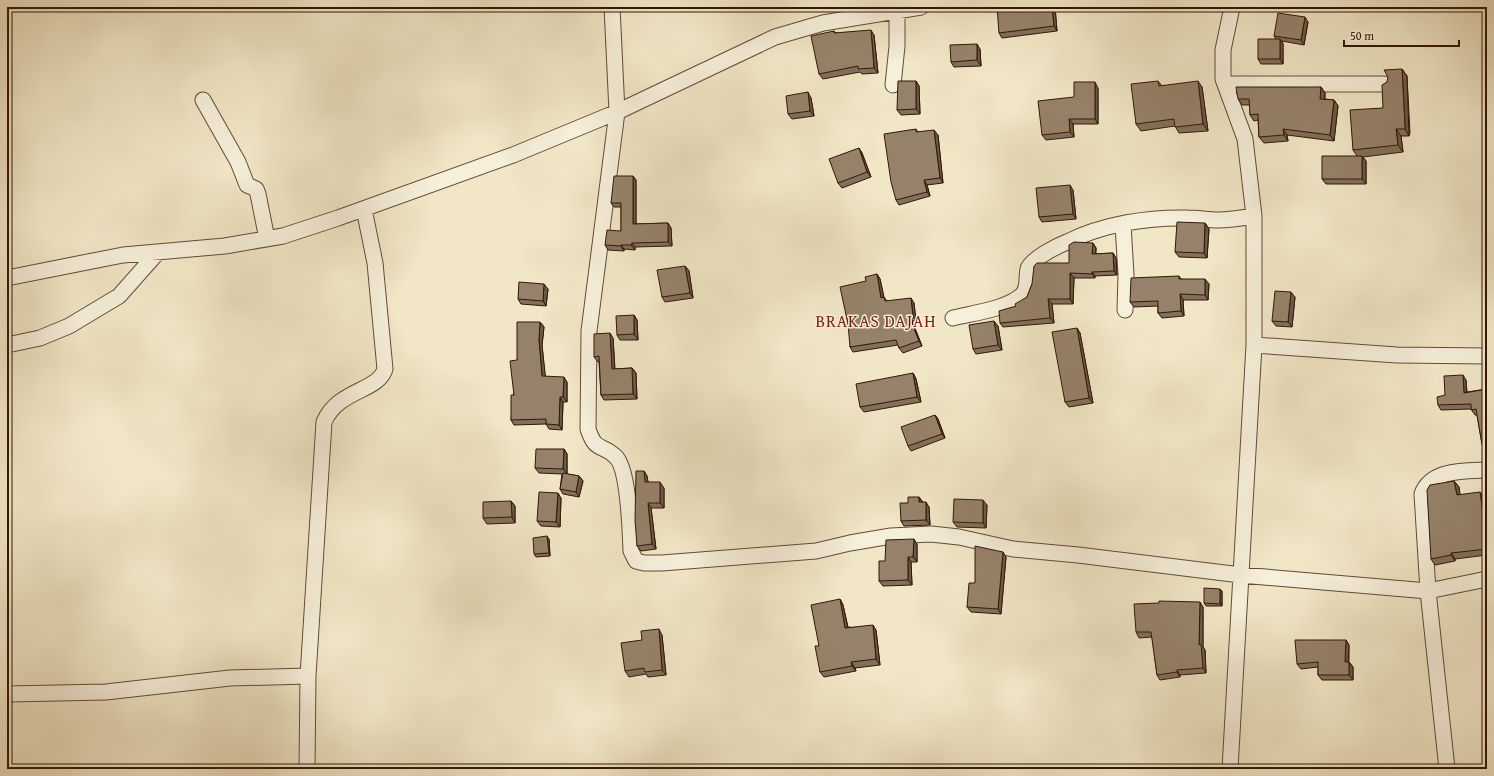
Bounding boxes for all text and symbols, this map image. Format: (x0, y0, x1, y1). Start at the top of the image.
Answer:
scale bar (1344, 22, 1459, 48)
text: 50 m (1350, 27, 1374, 44)
district label: BRAKAS DAJAH (815, 308, 937, 333)

